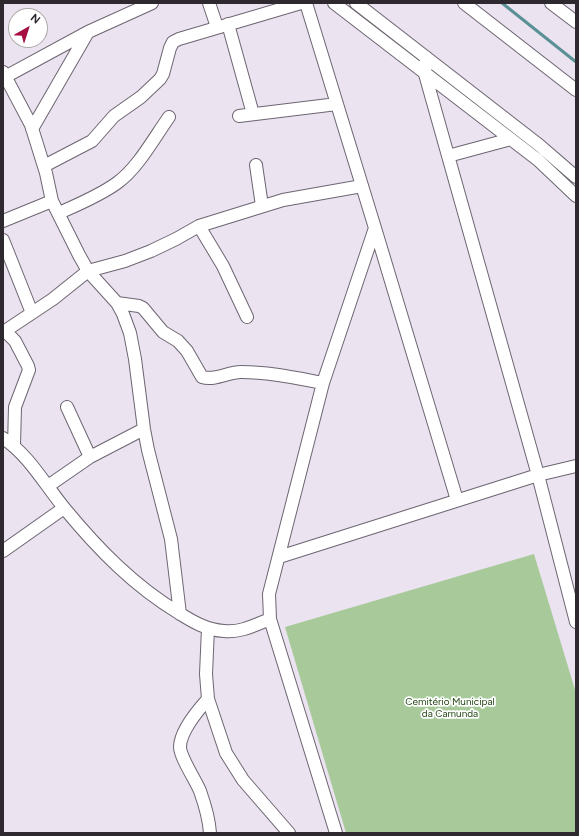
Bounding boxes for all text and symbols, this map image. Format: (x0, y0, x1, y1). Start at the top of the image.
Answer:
north arrow (8, 8, 48, 48)
text: N (28, 11, 43, 27)
park label: Cemitério Municipal da Camunda (405, 696, 495, 720)

